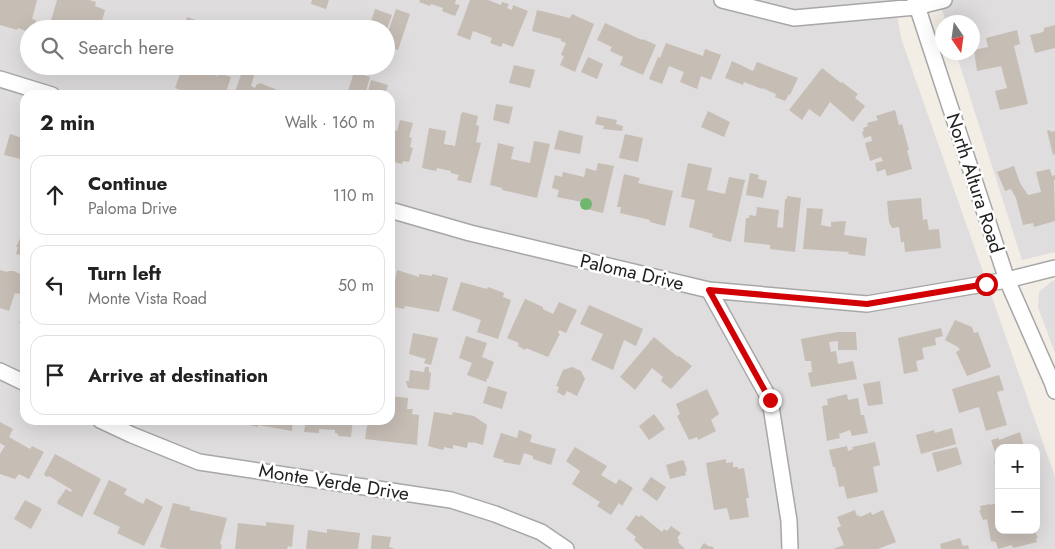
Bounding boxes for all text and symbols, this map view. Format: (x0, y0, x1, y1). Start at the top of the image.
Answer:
north arrow (935, 15, 980, 60)
search box (20, 20, 395, 75)
icon: search (38, 34, 66, 62)
text: Search here (78, 34, 174, 61)
text: 2 min (40, 108, 95, 138)
street label: North Altura Road (940, 110, 1010, 256)
text: Walk · 160 m (285, 111, 375, 134)
text: Continue (88, 170, 167, 197)
icon: ahead (41, 181, 69, 209)
text: 110 m (333, 184, 374, 207)
text: Paloma Drive (88, 197, 177, 220)
street label: Paloma Drive (578, 247, 687, 297)
text: Turn left (88, 260, 161, 287)
icon: left (41, 271, 69, 299)
route start (975, 273, 998, 296)
text: 50 m (338, 274, 374, 297)
text: Monte Vista Road (88, 287, 207, 310)
icon: arrive (41, 361, 69, 389)
text: Arrive at destination (88, 362, 268, 389)
route end (759, 389, 782, 412)
map controls (995, 444, 1040, 534)
button: + (995, 444, 1040, 489)
street label: Monte Verde Drive (257, 457, 411, 507)
button: − (995, 489, 1040, 534)

